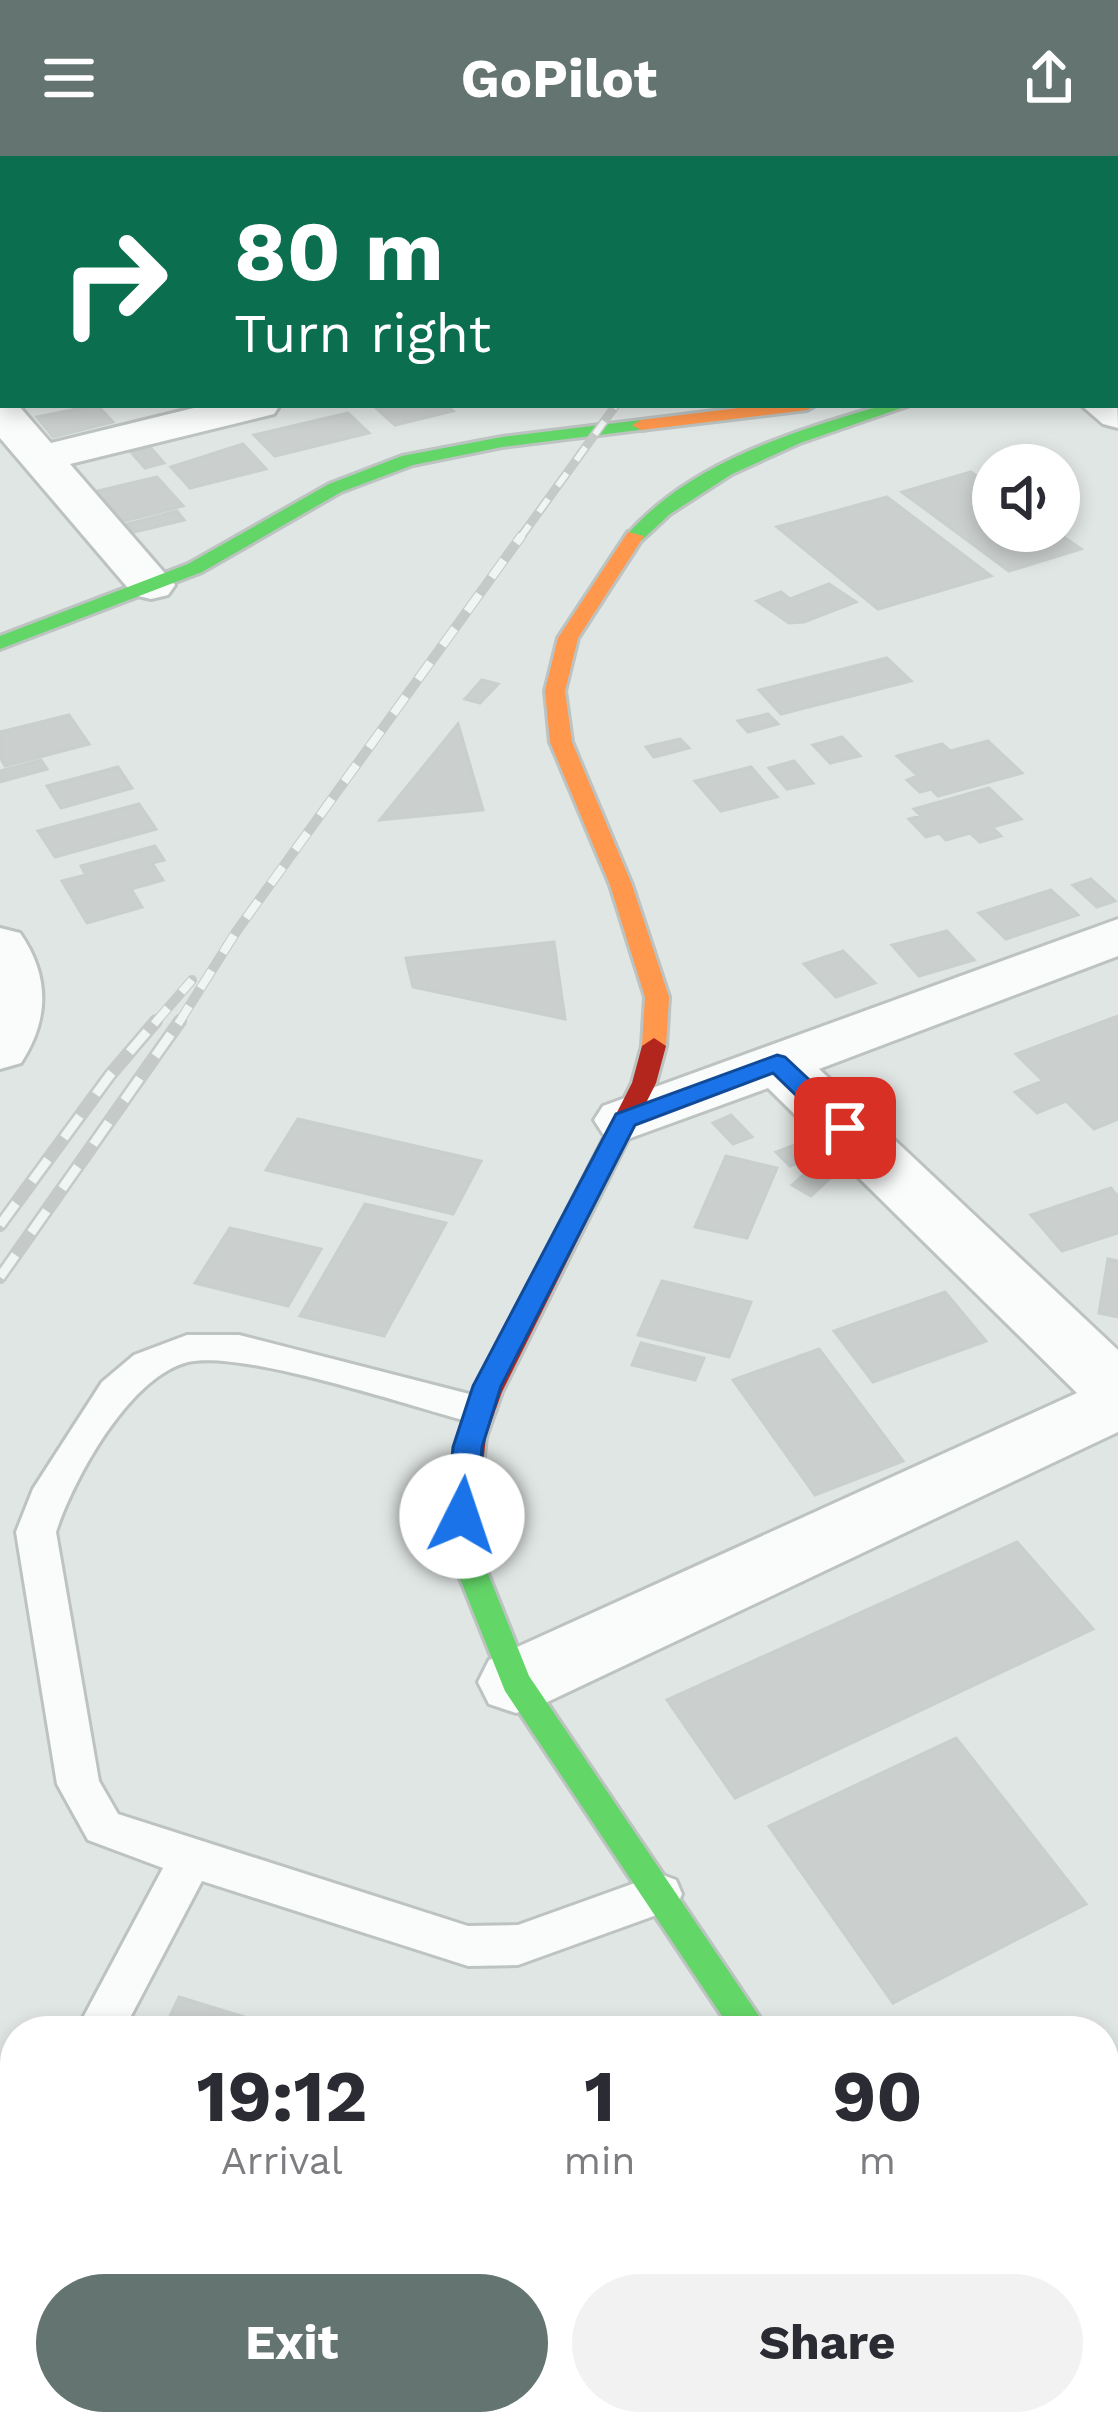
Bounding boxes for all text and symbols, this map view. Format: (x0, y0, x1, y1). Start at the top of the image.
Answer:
icon: menu (36, 45, 102, 111)
icon: share (1016, 45, 1082, 111)
text: GoPilot (461, 47, 657, 110)
text: 80 m (234, 202, 444, 300)
icon: right (36, 204, 192, 360)
text: Turn right (234, 302, 491, 365)
map controls (972, 444, 1080, 552)
button: sound (972, 444, 1080, 552)
pin (794, 1077, 896, 1179)
icon: arrive (812, 1095, 878, 1161)
position arrow (399, 1453, 525, 1579)
text: 19:12 (196, 2054, 367, 2138)
text: 1 (584, 2054, 615, 2138)
text: 90 (832, 2054, 923, 2138)
text: Arrival (221, 2138, 343, 2183)
text: min (564, 2138, 636, 2183)
text: m (859, 2138, 896, 2183)
button: Exit (36, 2274, 548, 2412)
button: Share (572, 2274, 1083, 2412)

